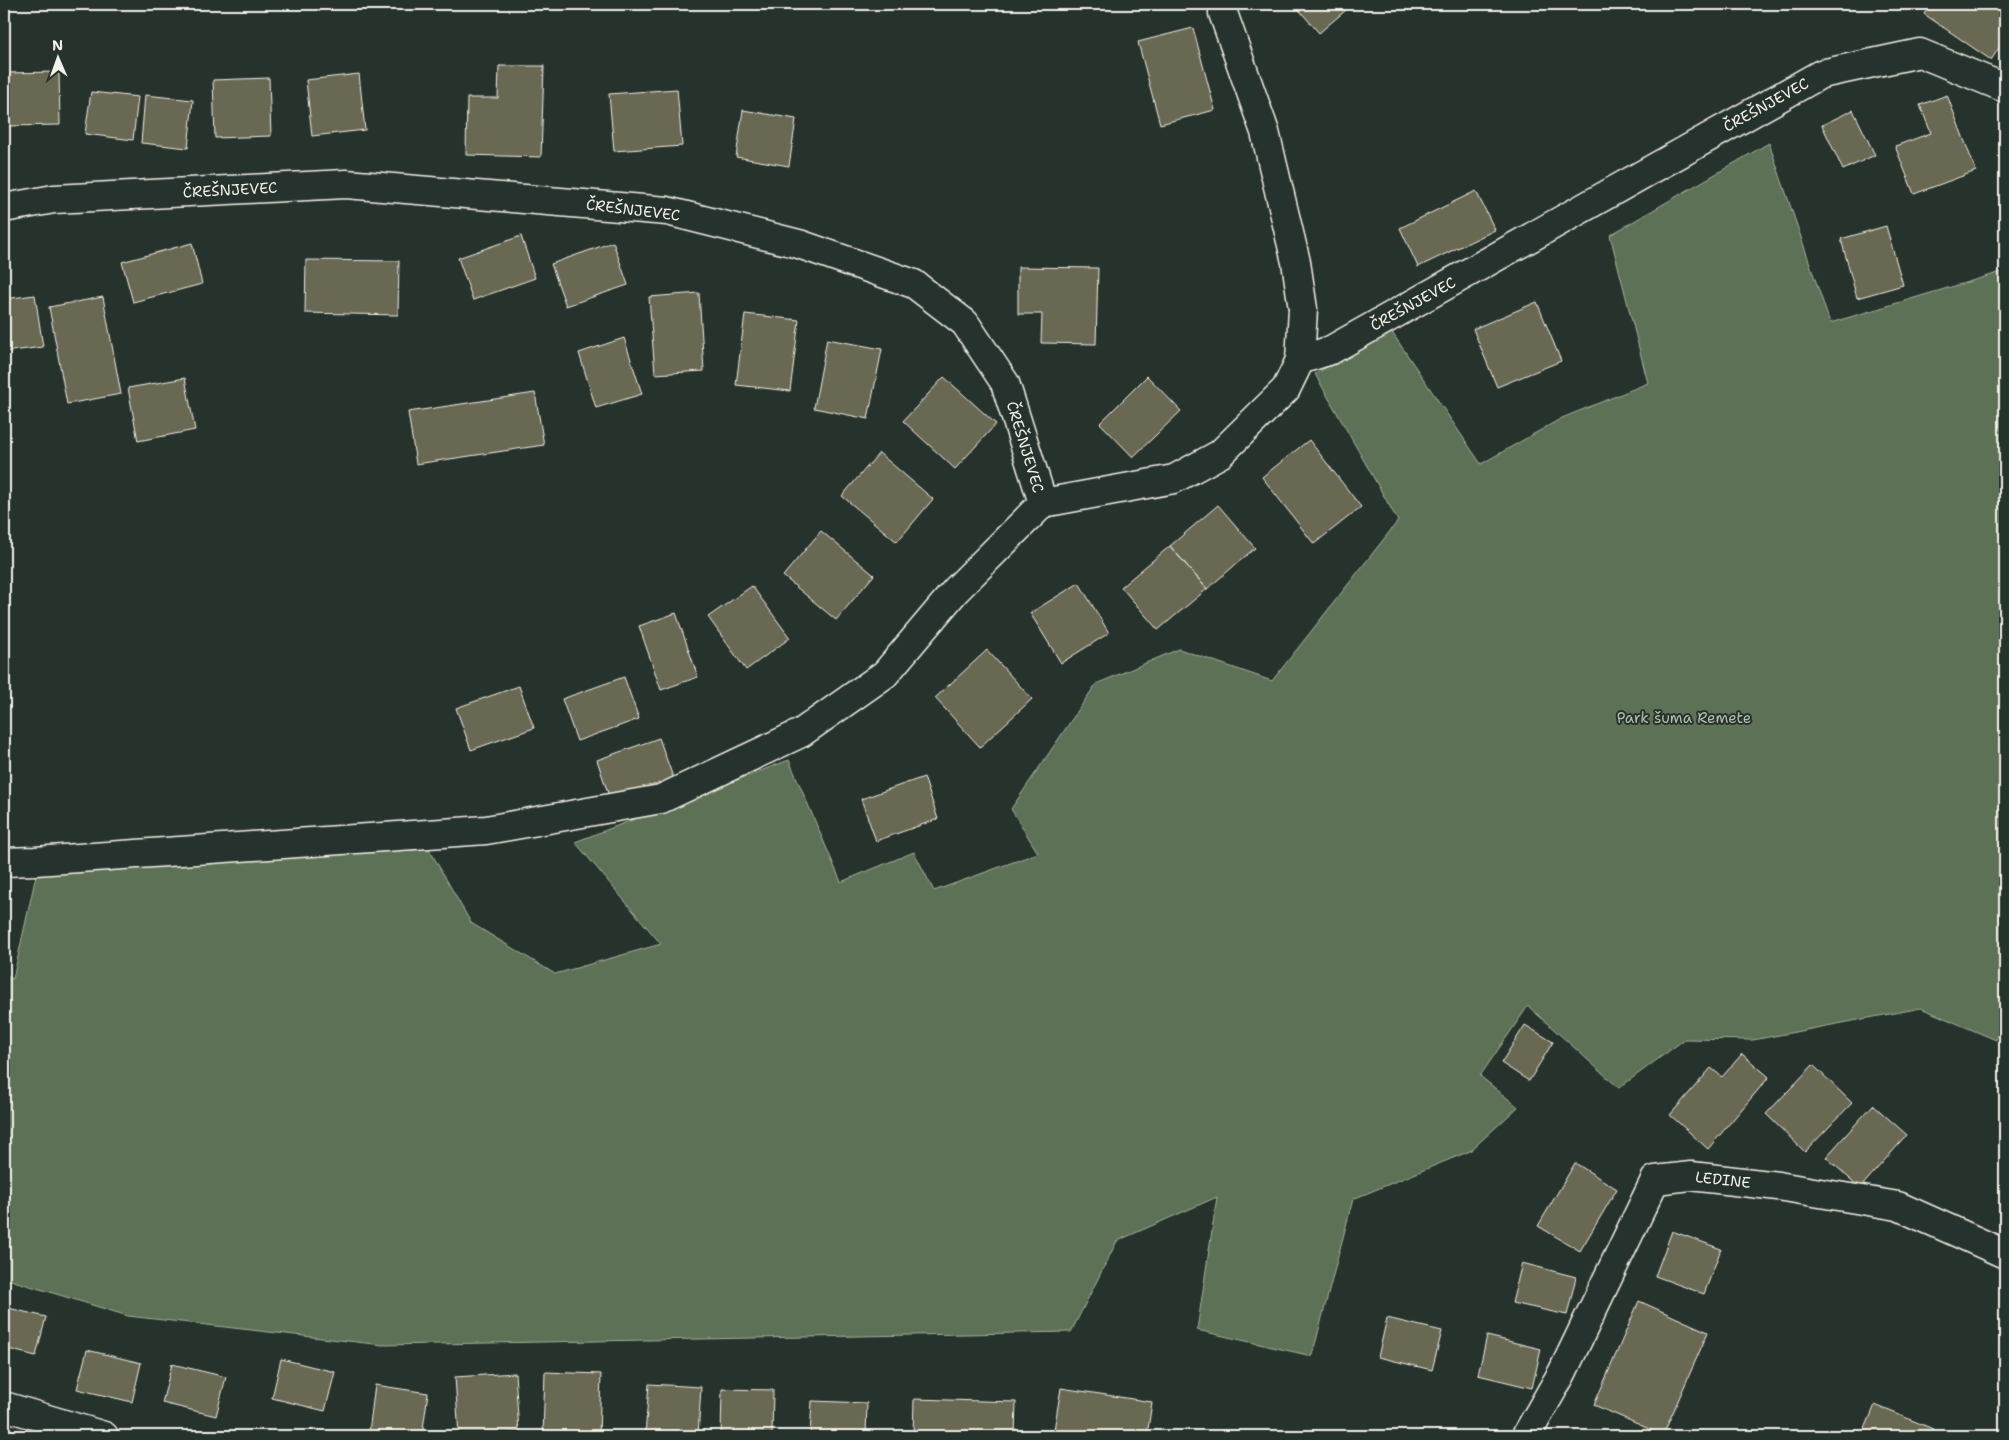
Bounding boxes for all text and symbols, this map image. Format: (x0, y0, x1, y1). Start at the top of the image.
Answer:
north arrow (32, 32, 82, 82)
text: N (52, 36, 63, 54)
street label: ČREŠNJEVEC (1719, 72, 1812, 137)
street label: ČREŠNJEVEC (182, 177, 278, 202)
street label: ČREŠNJEVEC (585, 193, 681, 226)
street label: ČREŠNJEVEC (1366, 271, 1459, 336)
street label: ČREŠNJEVEC (1002, 399, 1049, 495)
park label: Park šuma Remete (1617, 708, 1751, 728)
street label: LEDINE (1694, 1167, 1752, 1193)

